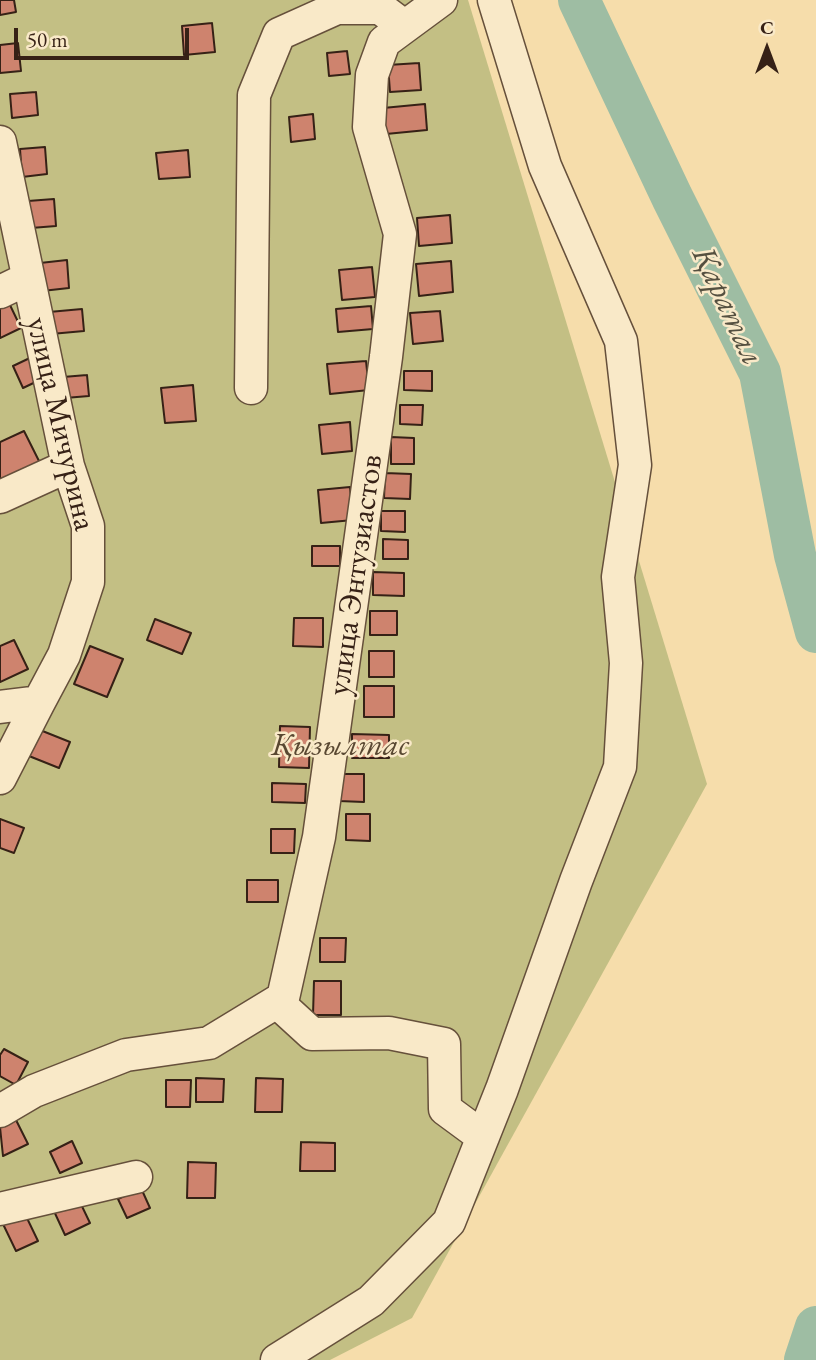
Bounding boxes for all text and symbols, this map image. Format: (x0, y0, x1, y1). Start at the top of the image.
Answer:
scale bar (18, 14, 192, 58)
north arrow (732, 14, 802, 84)
text: С (760, 15, 774, 40)
text: 50 m (27, 26, 68, 53)
water label: Қаратал (682, 240, 772, 372)
street label: улица Мичурина (17, 313, 103, 535)
street label: улица Энтузиастов (320, 452, 392, 698)
park label: Қызылтас (271, 727, 409, 765)

